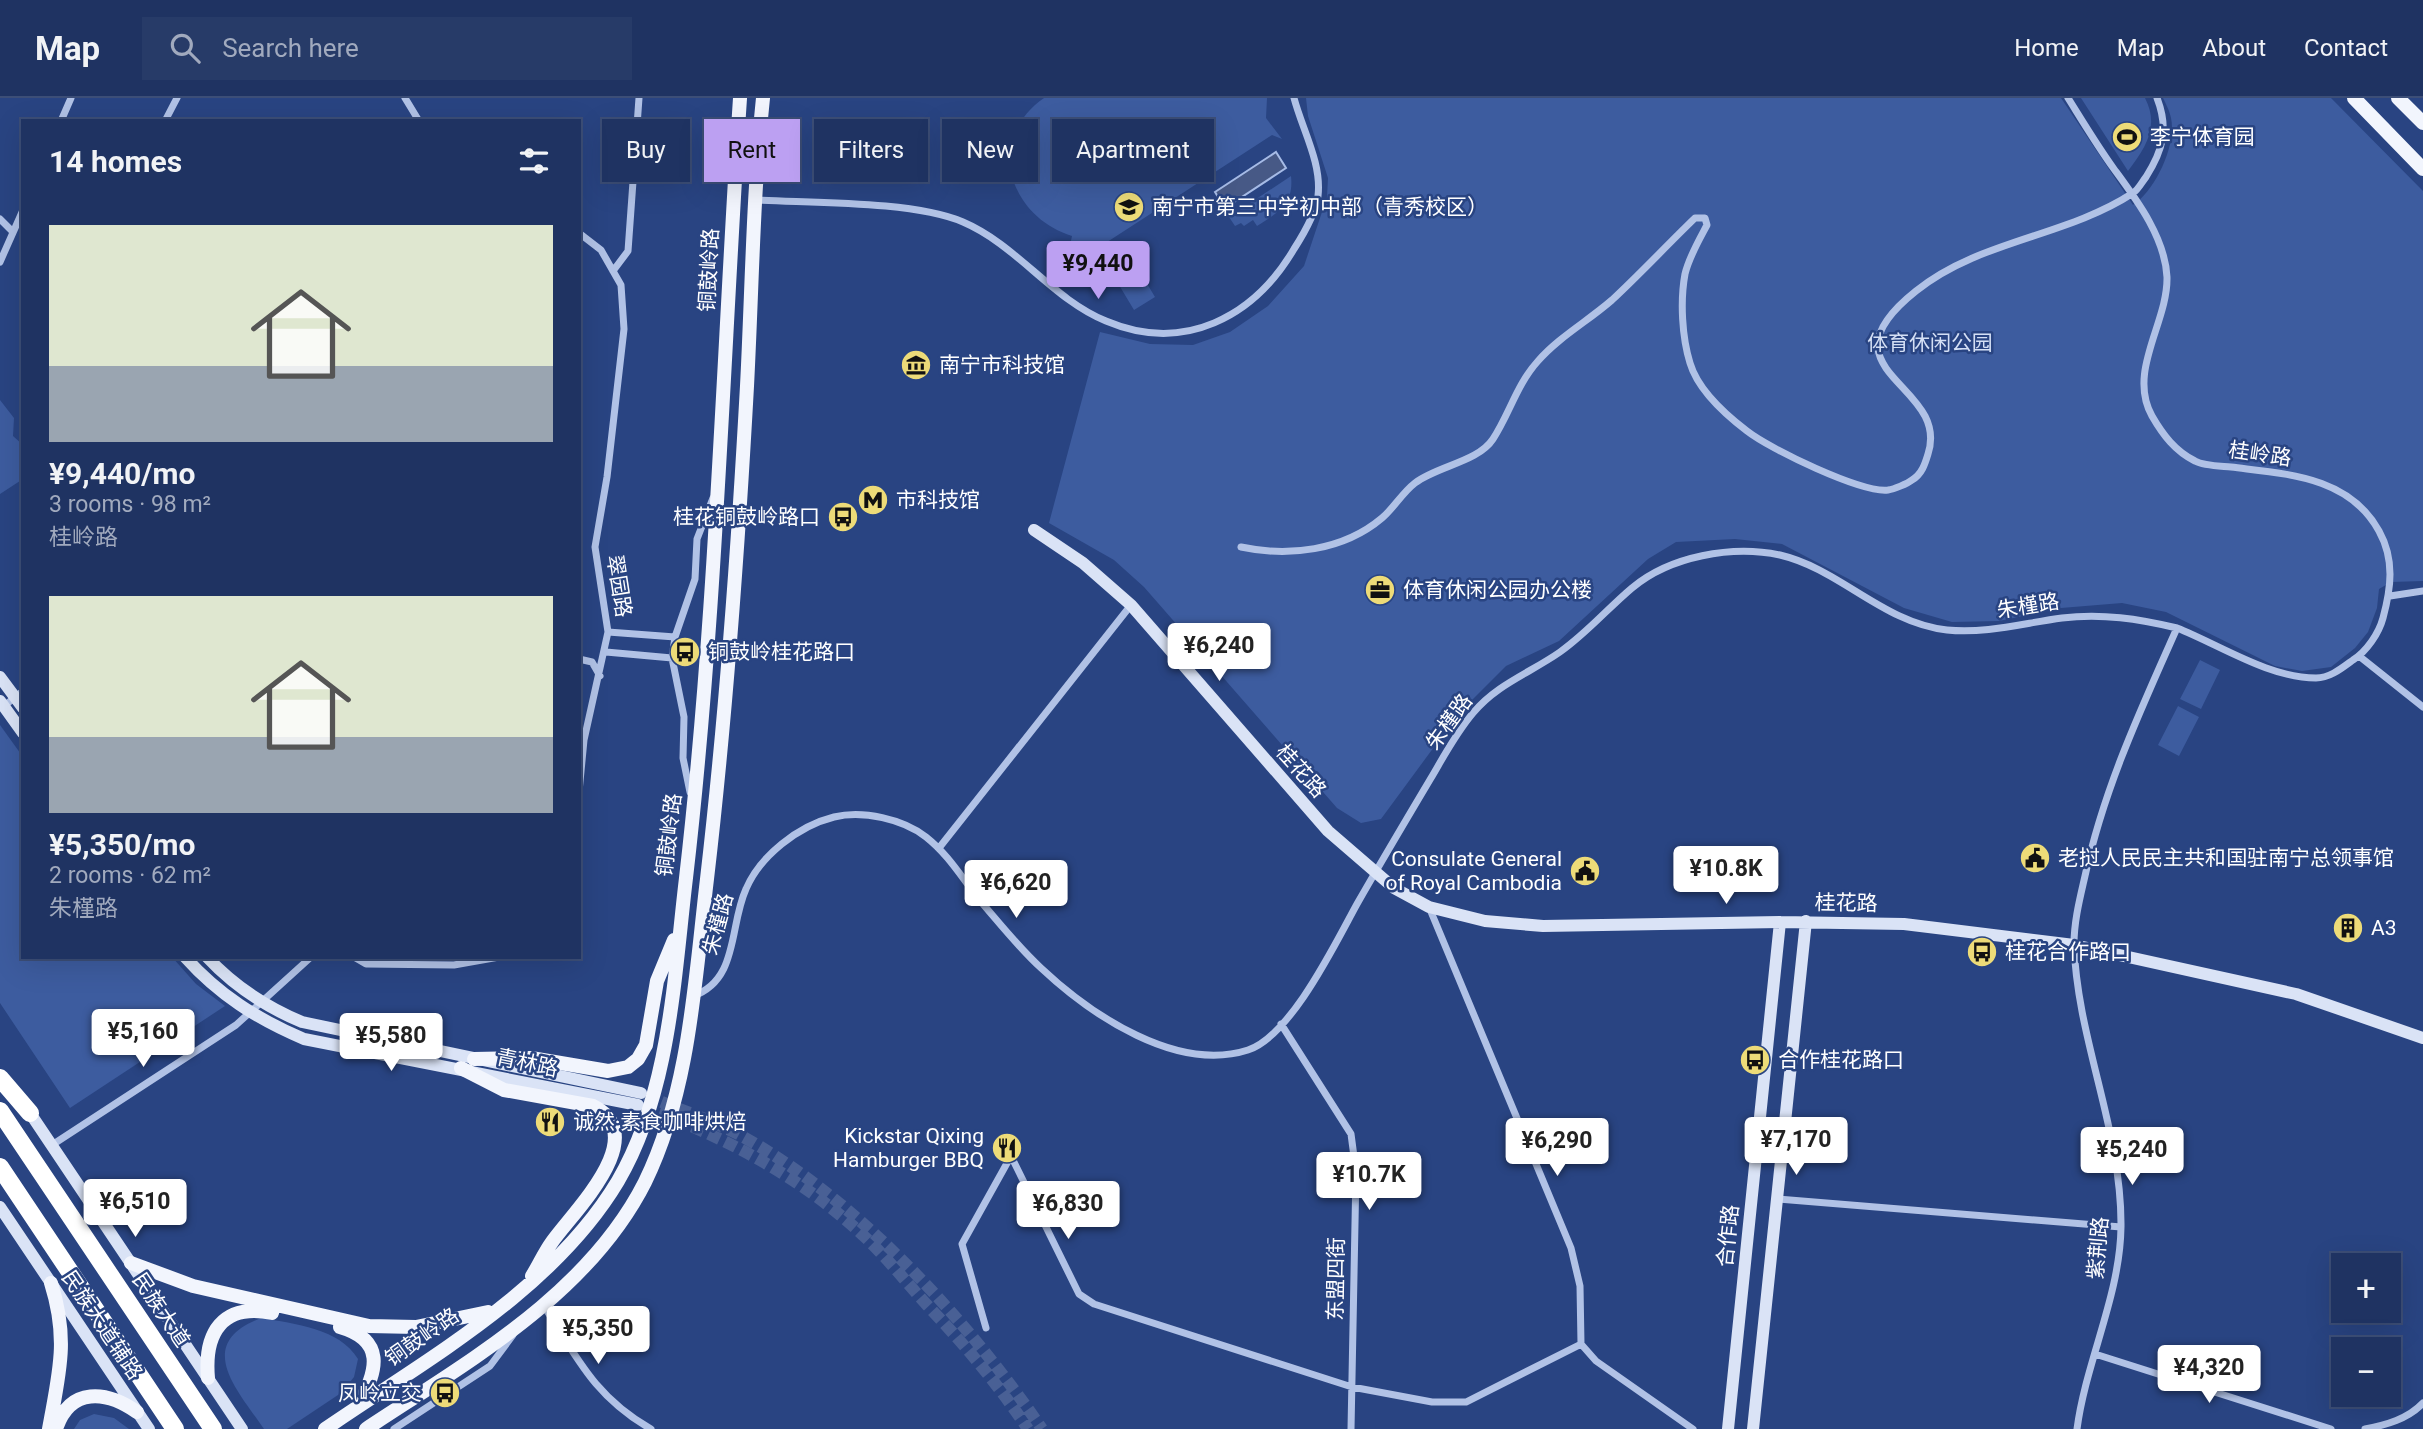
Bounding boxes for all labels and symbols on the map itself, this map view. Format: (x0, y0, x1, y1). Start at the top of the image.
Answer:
sports icon: 李宁体育园 (2110, 120, 2144, 154)
place label: 李宁体育园 (2150, 125, 2255, 149)
school or university icon: 南宁市第三中学初中部（青秀校区） (1112, 190, 1146, 224)
place label: 南宁市第三中学初中部（青秀校区） (1152, 195, 1488, 219)
street label: 铜鼓岭路 (695, 227, 723, 313)
pin: ¥9,440 (1041, 242, 1155, 301)
park label: 体育休闲公园 (1867, 331, 1993, 355)
museum icon: 南宁市科技馆 (899, 348, 933, 382)
place label: 南宁市科技馆 (939, 353, 1065, 377)
street label: 桂岭路 (2227, 438, 2293, 470)
metro station icon: 市科技馆 (856, 483, 890, 517)
place label: 市科技馆 (896, 488, 980, 512)
bus stop icon: 桂花铜鼓岭路口 (826, 500, 860, 534)
place label: 桂花铜鼓岭路口 (673, 505, 820, 529)
street label: 翠园路 (602, 553, 636, 619)
office icon: 体育休闲公园办公楼 (1363, 573, 1397, 607)
place label: 体育休闲公园办公楼 (1403, 578, 1592, 602)
street label: 朱槿路 (1995, 589, 2061, 623)
pin: ¥6,240 (1162, 624, 1276, 683)
bus stop icon: 铜鼓岭桂花路口 (668, 635, 702, 669)
place label: 铜鼓岭桂花路口 (708, 640, 855, 664)
street label: 朱槿路 (1421, 689, 1477, 755)
street label: 桂花路 (1271, 740, 1331, 802)
street label: 铜鼓岭路 (652, 792, 686, 878)
public building icon: 老挝人民民主共和国驻南宁总领事馆 (2018, 841, 2052, 875)
pin: ¥10.8K (1669, 846, 1783, 906)
place label: 老挝人民民主共和国驻南宁总领事馆 (2058, 846, 2394, 870)
place label: Consulate General of Royal Cambodia (1386, 847, 1562, 895)
public building icon: Consulate General of Royal Cambodia (1568, 854, 1602, 888)
pin: ¥6,620 (959, 860, 1073, 920)
street label: 朱槿路 (698, 890, 738, 958)
street label: 桂花路 (1814, 890, 1878, 916)
building icon: A3 (2331, 911, 2365, 945)
place label: A3 (2371, 916, 2397, 940)
bus stop icon: 桂花合作路口 (1965, 935, 1999, 969)
place label: 桂花合作路口 (2005, 940, 2131, 964)
pin: ¥5,160 (86, 1010, 200, 1069)
pin: ¥5,580 (334, 1014, 448, 1073)
bus stop icon: 合作桂花路口 (1738, 1043, 1772, 1077)
street label: 青林路 (494, 1045, 560, 1081)
place label: 合作桂花路口 (1778, 1048, 1904, 1072)
restaurant icon: 诚然·素食咖啡烘焙 (533, 1105, 567, 1139)
place label: 诚然·素食咖啡烘焙 (573, 1110, 747, 1134)
pin: ¥6,290 (1500, 1118, 1614, 1178)
pin: ¥7,170 (1739, 1118, 1853, 1177)
place label: Kickstar Qixing Hamburger BBQ (833, 1124, 984, 1172)
pin: ¥5,240 (2075, 1128, 2189, 1187)
restaurant icon: Kickstar Qixing Hamburger BBQ (990, 1131, 1024, 1165)
pin: ¥10.7K (1312, 1152, 1426, 1212)
pin: ¥6,510 (78, 1180, 192, 1239)
pin: ¥6,830 (1011, 1182, 1125, 1241)
street label: 合作路 (1713, 1203, 1743, 1269)
street label: 紫荆路 (2083, 1216, 2113, 1280)
street label: 东盟四街 (1323, 1237, 1349, 1321)
street label: 民族大道辅路 (57, 1266, 147, 1384)
street label: 民族大道 (128, 1268, 194, 1352)
street label: 铜鼓岭路 (381, 1303, 463, 1371)
pin: ¥5,350 (541, 1306, 655, 1366)
pin: ¥4,320 (2152, 1346, 2266, 1405)
bus stop icon: 凤岭立交 (428, 1376, 462, 1410)
place label: 凤岭立交 (338, 1381, 422, 1405)

